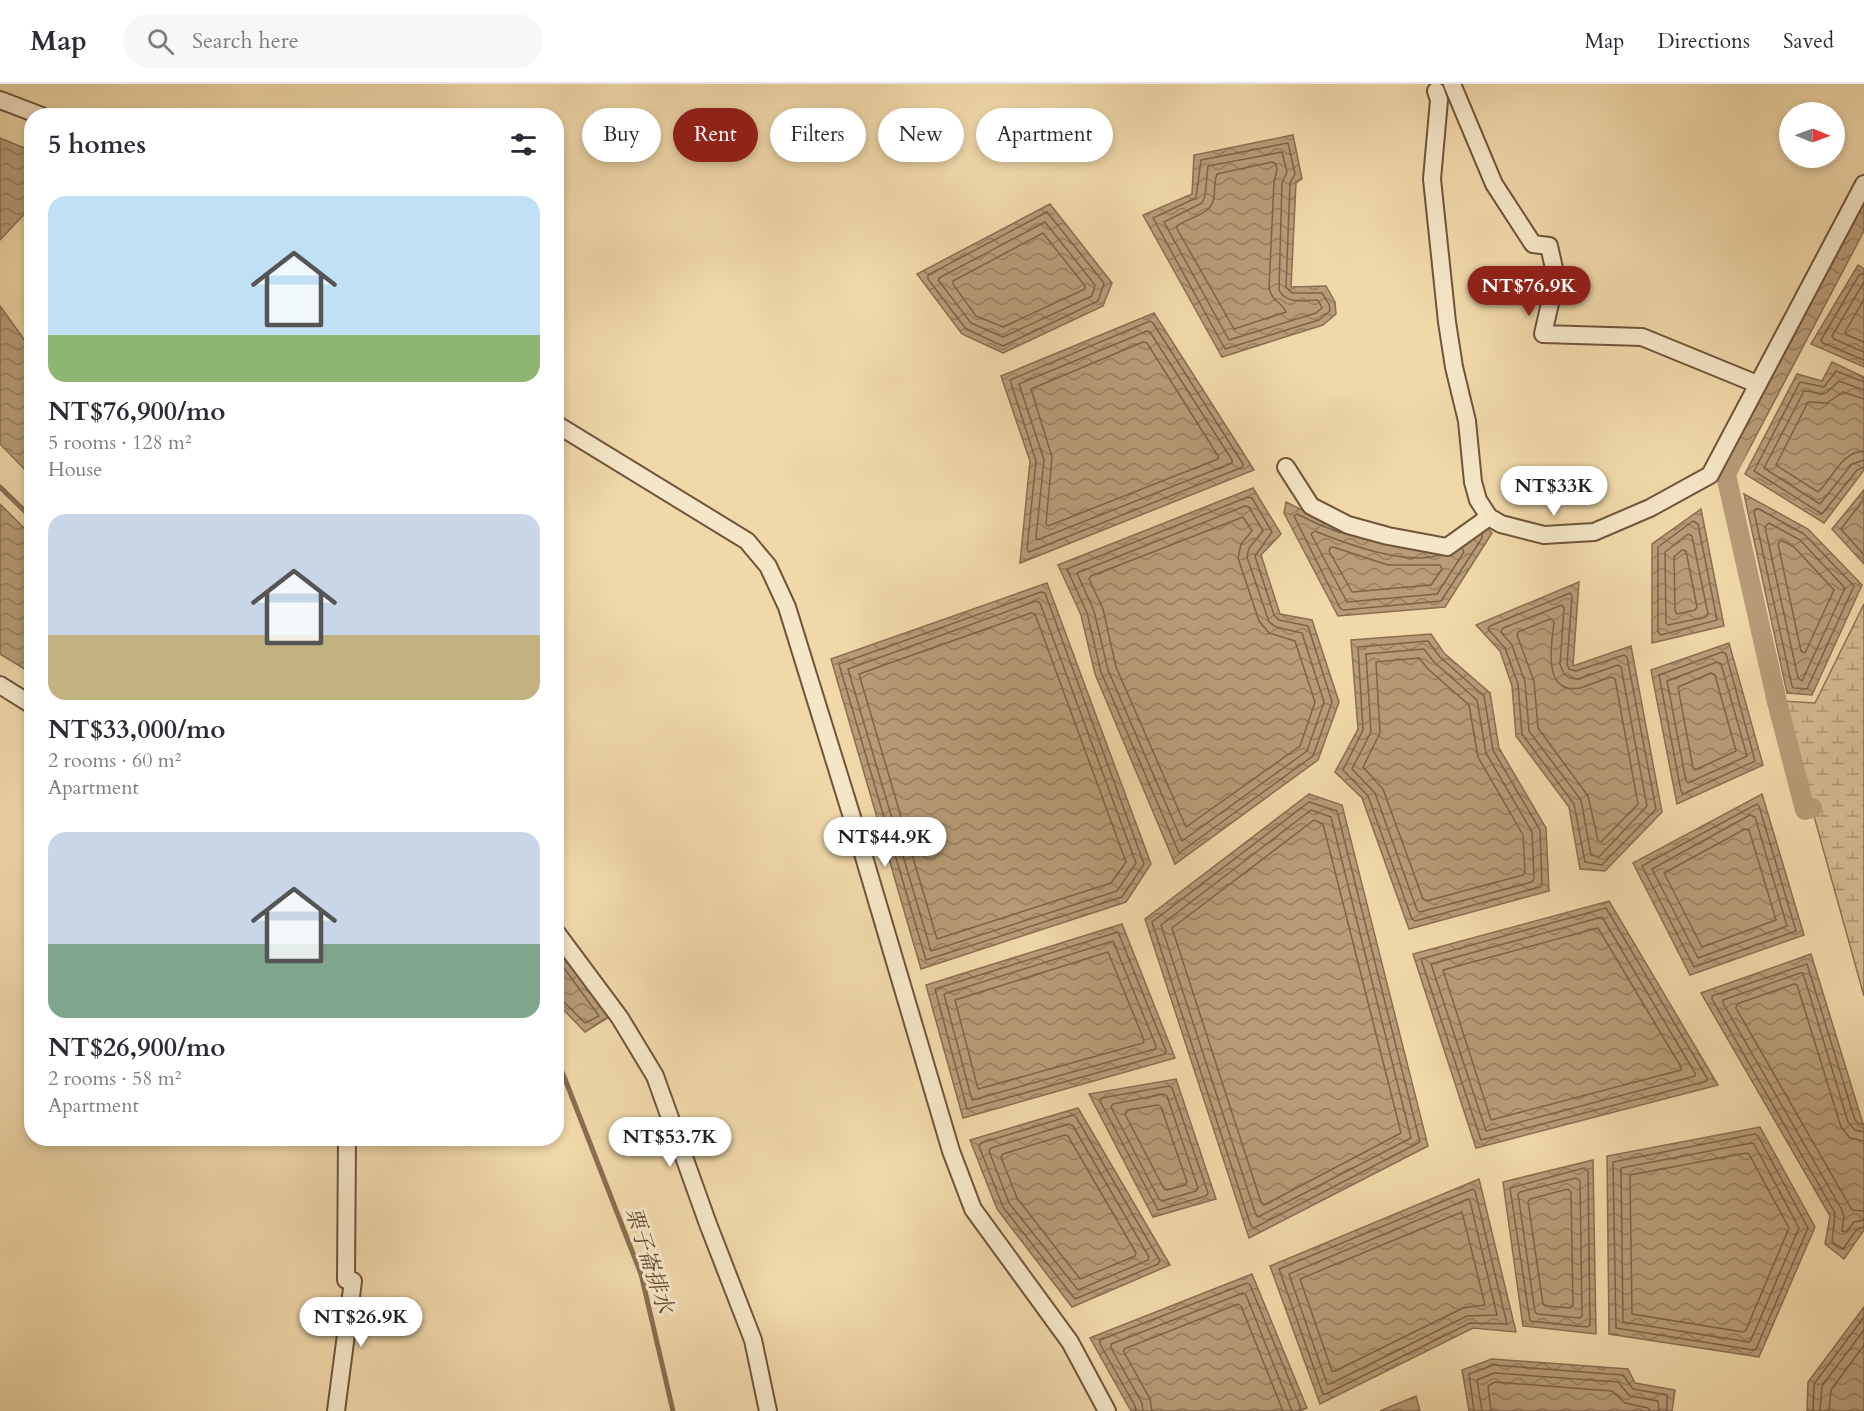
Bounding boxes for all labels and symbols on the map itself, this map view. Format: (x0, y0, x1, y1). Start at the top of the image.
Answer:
north arrow (1779, 102, 1845, 168)
pin: NT$76.9K (1467, 266, 1591, 317)
pin: NT$33K (1505, 466, 1603, 517)
pin: NT$44.9K (823, 817, 947, 868)
pin: NT$53.7K (608, 1117, 732, 1168)
water label: 栗子崙排水 (618, 1203, 681, 1319)
pin: NT$26.9K (299, 1297, 423, 1348)

